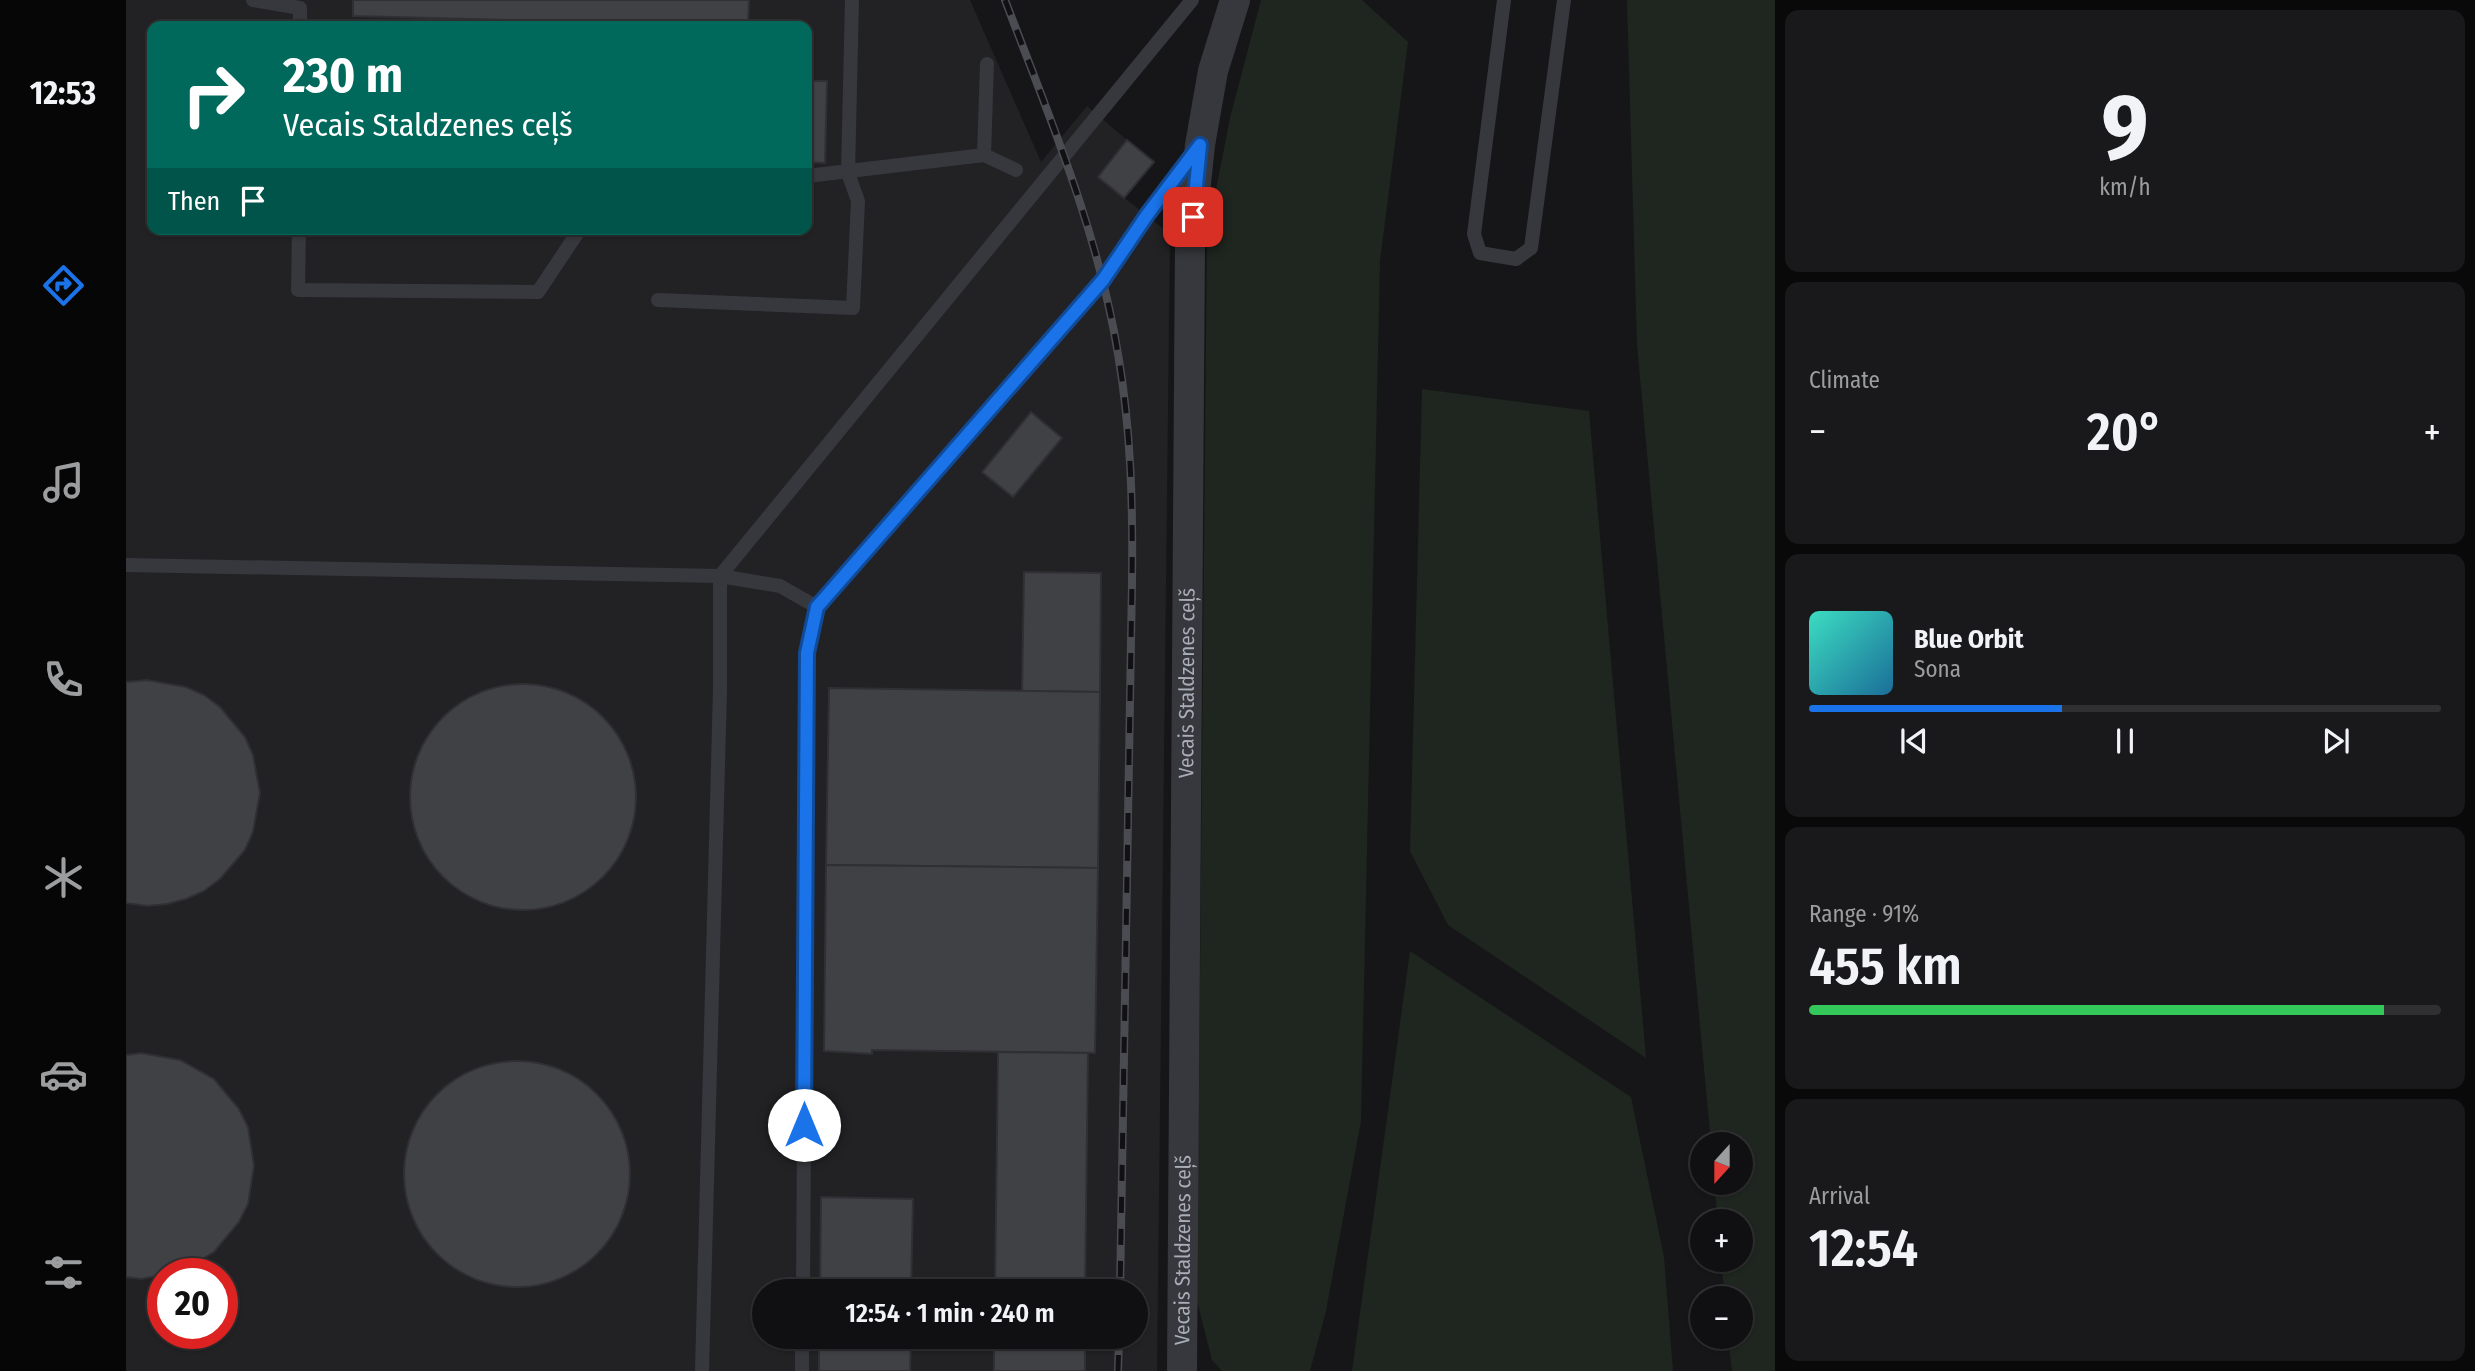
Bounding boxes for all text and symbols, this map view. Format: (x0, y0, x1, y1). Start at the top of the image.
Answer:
text: 230 m (283, 46, 403, 105)
icon: right (168, 49, 259, 140)
text: 9 (2101, 73, 2149, 182)
text: 12:53 (30, 74, 96, 112)
text: Vecais Staldzenes ceļš (283, 106, 573, 144)
text: km/h (2099, 173, 2151, 201)
icon: arrive (234, 182, 272, 220)
text: Then (168, 186, 220, 217)
pin (1163, 187, 1223, 247)
icon: arrive (1174, 198, 1212, 236)
icon: directions (39, 261, 88, 310)
text: Climate (1809, 366, 1880, 394)
text: 20° (2087, 401, 2163, 464)
text: − (1809, 409, 1826, 455)
text: + (2424, 409, 2441, 455)
icon: music (39, 458, 88, 507)
street label: Vecais Staldzenes ceļš (1173, 588, 1201, 778)
text: Blue Orbit (1914, 624, 2024, 655)
icon: phone (39, 655, 88, 704)
text: Sona (1914, 655, 1961, 683)
icon: previous (1895, 722, 1933, 760)
icon: pause (2106, 722, 2144, 760)
icon: next (2317, 722, 2355, 760)
icon: climate (39, 853, 88, 902)
text: Range · 91% (1809, 900, 1919, 928)
text: 455 km (1809, 935, 1962, 998)
icon: car (39, 1050, 88, 1099)
position arrow (767, 1088, 841, 1162)
north arrow (1690, 1132, 1754, 1195)
map controls (1690, 1132, 1753, 1349)
street label: Vecais Staldzenes ceļš (1169, 1155, 1197, 1345)
text: Arrival (1809, 1182, 1870, 1210)
button: + (1690, 1209, 1753, 1272)
text: 12:54 (1809, 1217, 1918, 1280)
icon: filters (39, 1248, 88, 1297)
speed limit sign: 20 (147, 1258, 238, 1349)
button: − (1690, 1286, 1753, 1349)
text: 12:54 · 1 min · 240 m (845, 1298, 1055, 1329)

